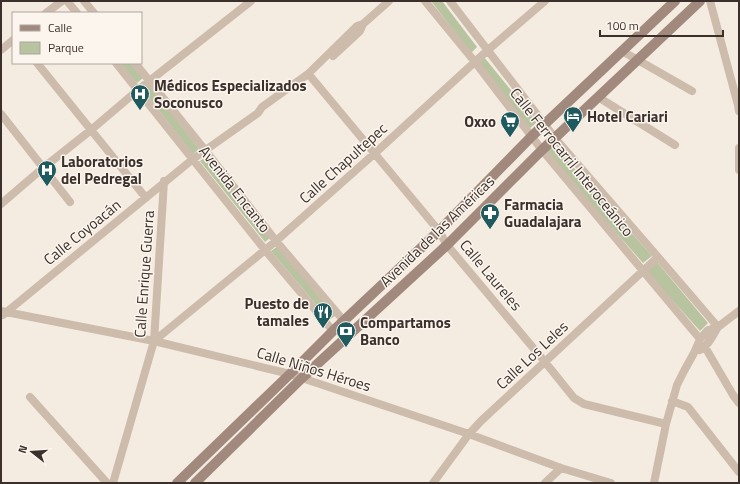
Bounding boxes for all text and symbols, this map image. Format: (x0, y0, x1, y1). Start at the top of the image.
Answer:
legend (12, 12, 142, 64)
scale bar (600, 12, 723, 38)
text: 100 m (606, 16, 639, 35)
text: Calle (48, 18, 72, 37)
text: Parque (48, 38, 84, 57)
place label: Médicos Especializados Soconusco (154, 74, 307, 114)
street label: Calle Ferrocarril Interoceánico (505, 82, 640, 242)
hospital icon: Médicos Especializados Soconusco (129, 83, 151, 111)
hotel icon: Hotel Cariari (562, 105, 584, 133)
place label: Hotel Cariari (587, 105, 668, 128)
place label: Oxxo (464, 110, 496, 133)
supermarket icon: Oxxo (499, 110, 521, 138)
street label: Calle Chapultepec (294, 117, 392, 209)
street label: Avenida Encanto (194, 141, 276, 238)
place label: Laboratorios del Pedregal (61, 150, 143, 190)
hospital icon: Laboratorios del Pedregal (36, 159, 58, 187)
street label: Avenida de las Américas (374, 170, 500, 292)
place label: Farmacia Guadalajara (504, 193, 582, 233)
street label: Calle Coyoacán (38, 194, 126, 270)
pharmacy icon: Farmacia Guadalajara (479, 202, 501, 230)
street label: Calle Enrique Guerra (128, 209, 160, 339)
street label: Calle Laureles (454, 234, 528, 316)
place label: Puesto de tamales (245, 292, 309, 332)
restaurant icon: Puesto de tamales (312, 301, 334, 329)
place label: Compartamos Banco (360, 311, 451, 351)
street label: Calle Los Leles (491, 315, 573, 395)
bank icon: Compartamos Banco (335, 320, 357, 348)
street label: Calle Niños Héroes (254, 341, 374, 397)
north arrow (12, 432, 52, 472)
text: N (14, 443, 31, 455)

